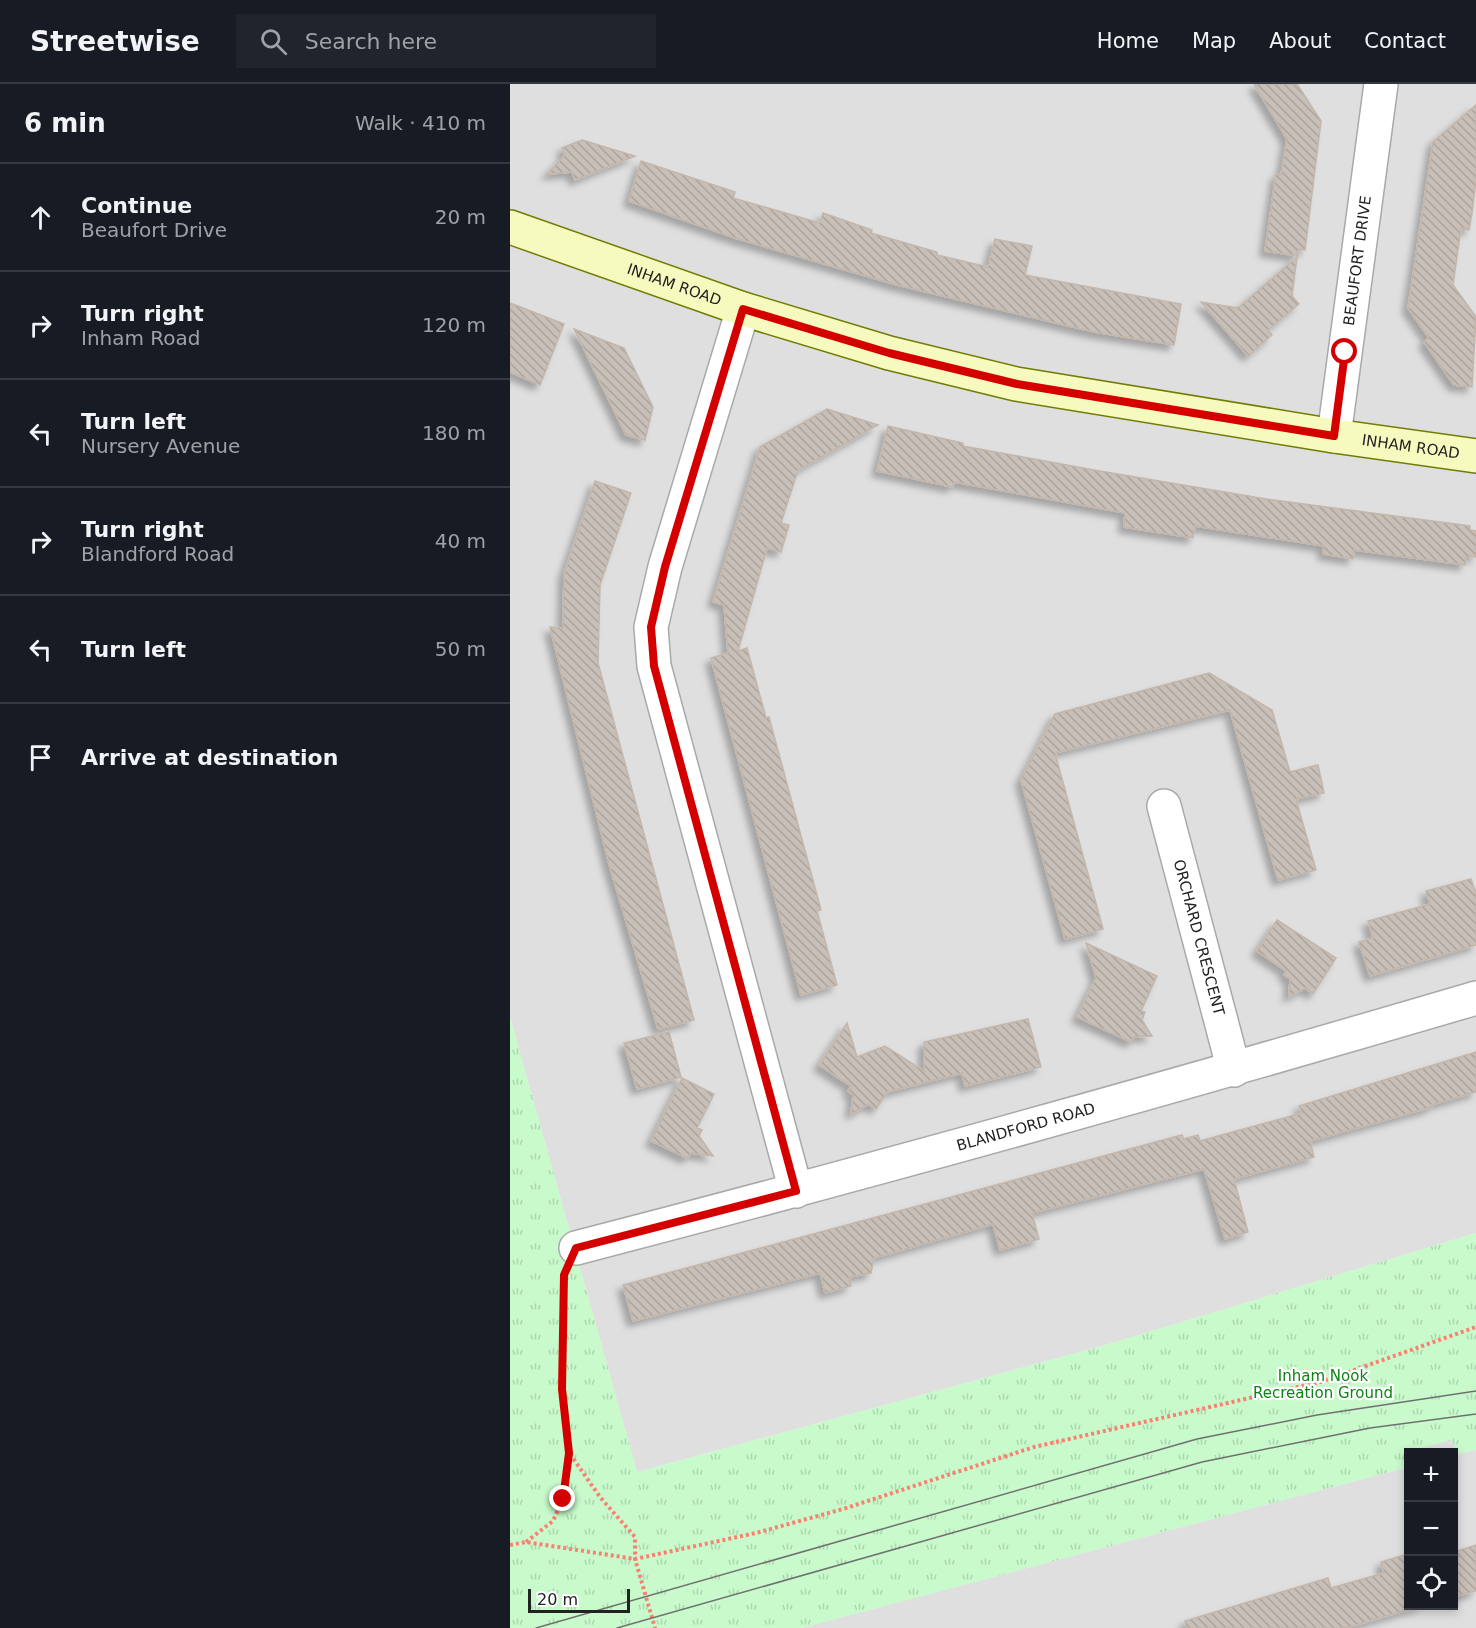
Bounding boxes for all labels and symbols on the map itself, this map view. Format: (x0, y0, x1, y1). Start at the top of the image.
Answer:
street label: BEAUFORT DRIVE (1340, 194, 1375, 327)
street label: INHAM ROAD (625, 260, 724, 310)
route start (1331, 338, 1357, 364)
street label: INHAM ROAD (1361, 431, 1461, 463)
street label: ORCHARD CRESCENT (1170, 858, 1228, 1018)
street label: BLANDFORD ROAD (955, 1099, 1097, 1155)
park label: Inham Nook Recreation Ground (1253, 1367, 1393, 1402)
route end (549, 1485, 575, 1511)
scale bar (528, 1586, 630, 1614)

